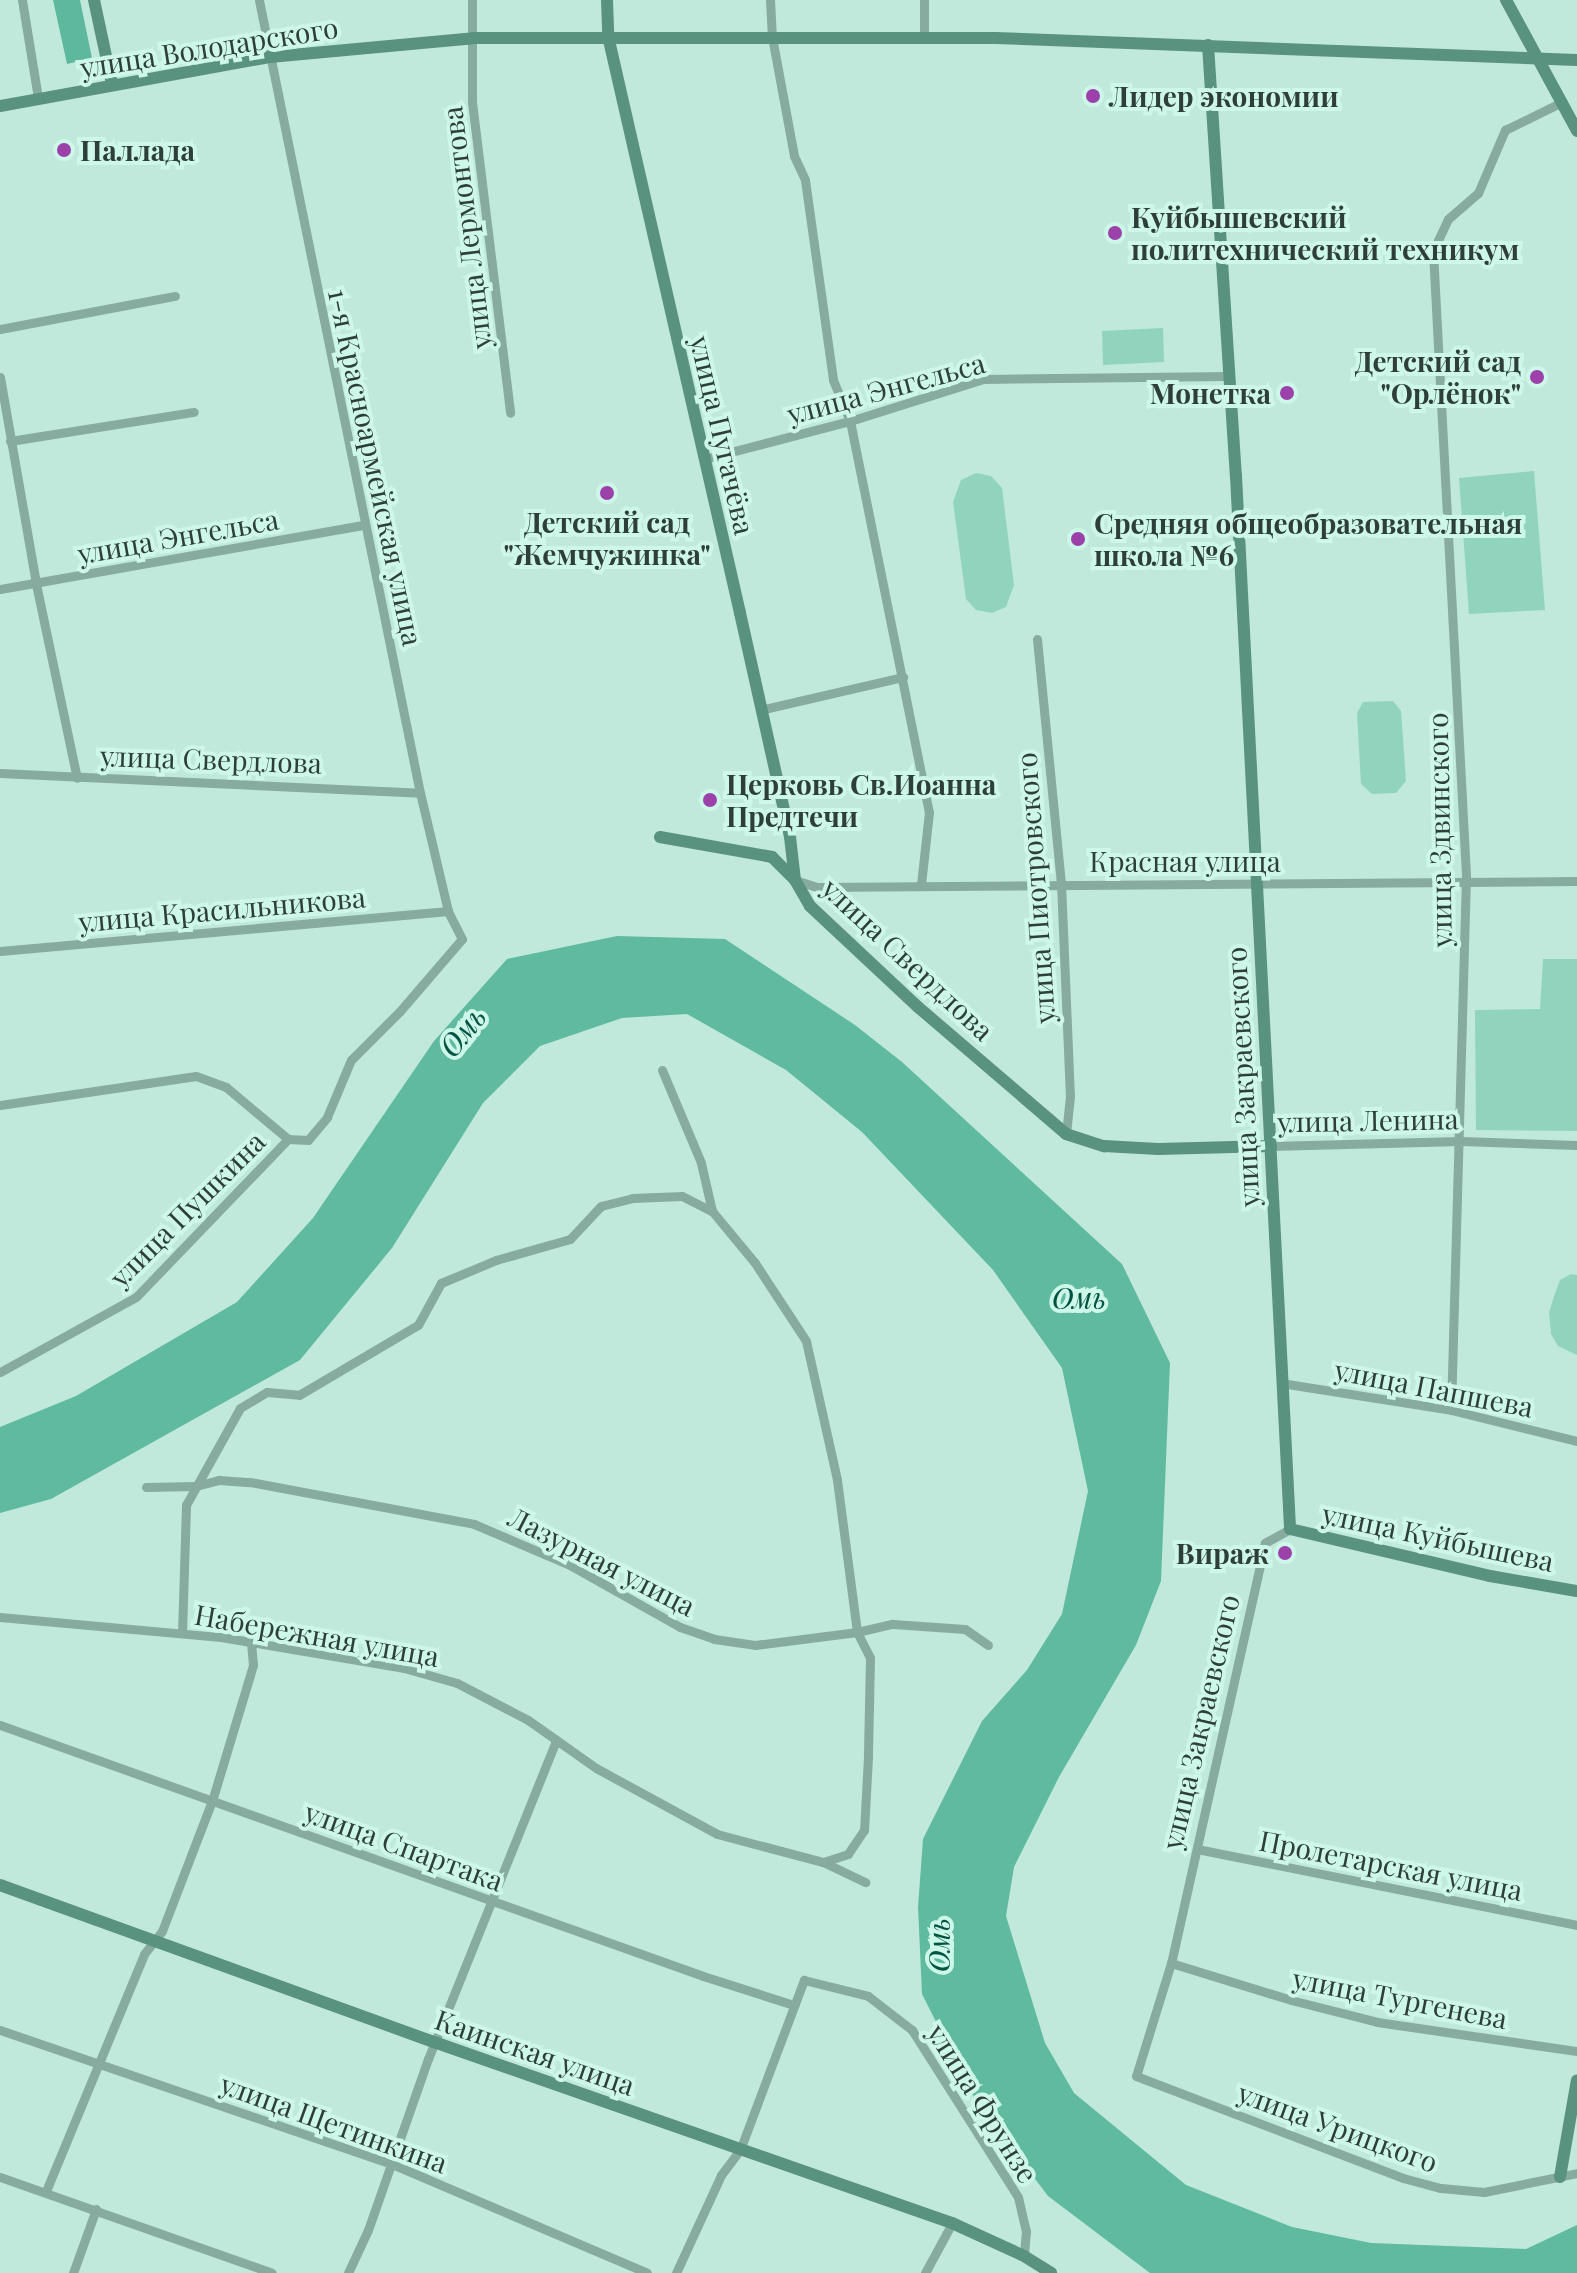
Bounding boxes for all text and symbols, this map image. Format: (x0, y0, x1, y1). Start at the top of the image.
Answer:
street label: улица Володарского (78, 10, 340, 84)
place label: Лидер экономии (1109, 79, 1339, 113)
marker: Лидер экономии (1084, 87, 1102, 105)
street label: улица Лермонтова (434, 105, 498, 351)
place label: Паллада (80, 133, 195, 167)
marker: Паллада (55, 141, 73, 159)
place label: Куйбышевский политехнический техникум (1131, 200, 1519, 266)
marker: Куйбышевский политехнический техникум (1106, 224, 1124, 242)
street label: 1-я Красноармейская улица (322, 285, 430, 649)
street label: улица Пугачёва (684, 332, 762, 538)
place label: Детский сад "Орлёнок" (1355, 344, 1521, 410)
street label: улица Энгельса (783, 345, 989, 431)
marker: Детский сад "Орлёнок" (1528, 368, 1546, 386)
place label: Монетка (1150, 376, 1271, 410)
marker: Монетка (1278, 384, 1296, 402)
marker: Детский сад "Жемчужинка" (598, 484, 616, 502)
street label: улица Энгельса (75, 502, 281, 570)
place label: Детский сад "Жемчужинка" (503, 505, 711, 571)
place label: Средняя общеобразовательная школа №6 (1094, 506, 1522, 572)
marker: Средняя общеобразовательная школа №6 (1069, 530, 1087, 548)
street label: улица Здвинского (1420, 712, 1458, 948)
street label: улица Свердлова (99, 738, 323, 780)
street label: улица Пиотровского (1009, 751, 1061, 1025)
place label: Церковь Св.Иоанна Предтечи (726, 767, 996, 833)
marker: Церковь Св.Иоанна Предтечи (701, 791, 719, 809)
street label: Красная улица (1089, 844, 1281, 878)
street label: улица Свердлова (815, 871, 1001, 1047)
street label: улица Красильникова (77, 880, 367, 938)
street label: улица Закраевского (1218, 946, 1266, 1208)
water label: Омь (431, 998, 493, 1064)
street label: улица Ленина (1277, 1102, 1459, 1138)
street label: улица Пушкина (102, 1124, 272, 1294)
water label: Омь (1052, 1279, 1106, 1315)
street label: улица Папшева (1332, 1352, 1536, 1424)
street label: улица Куйбышева (1319, 1496, 1557, 1578)
street label: Лазурная улица (503, 1499, 701, 1623)
place label: Вираж (1176, 1536, 1269, 1570)
marker: Вираж (1276, 1544, 1294, 1562)
street label: улица Закраевского (1154, 1591, 1246, 1853)
street label: Набережная улица (192, 1597, 442, 1673)
street label: улица Спартака (300, 1795, 508, 1897)
street label: Пролетарская улица (1257, 1823, 1525, 1907)
water label: Омь (920, 1918, 956, 1972)
street label: улица Тургенева (1290, 1961, 1510, 2035)
street label: Каинская улица (431, 2002, 639, 2102)
street label: улица Фрунзе (921, 2017, 1045, 2189)
street label: улица Щетинкина (216, 2066, 452, 2180)
street label: улица Урицкого (1234, 2075, 1442, 2179)

